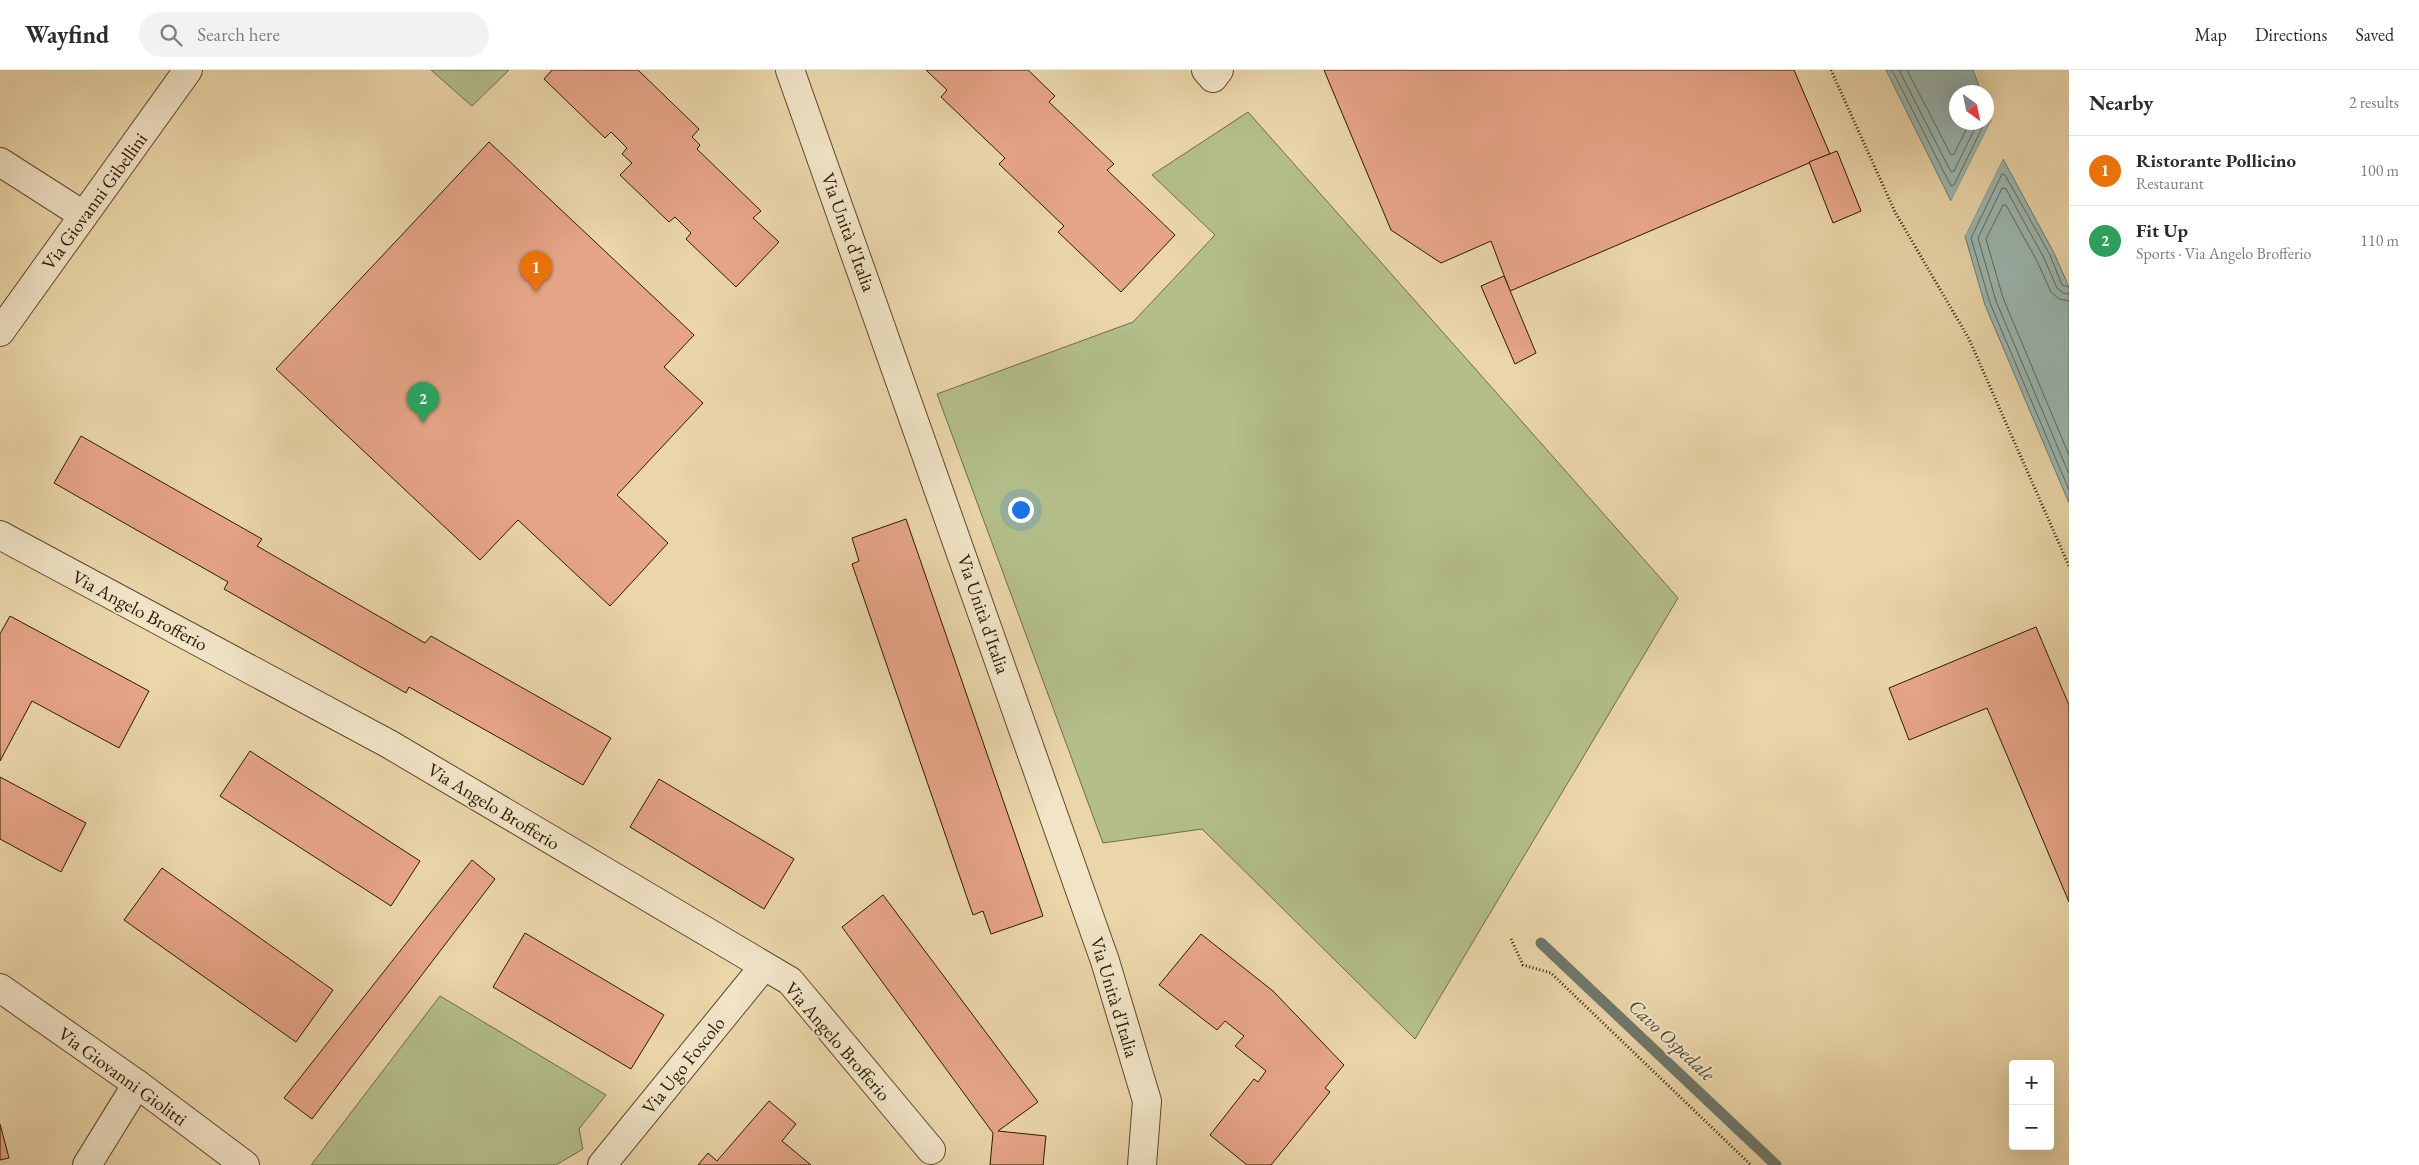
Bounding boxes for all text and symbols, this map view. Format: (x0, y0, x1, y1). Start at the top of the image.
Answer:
search box (139, 12, 489, 57)
text: Wayfind (25, 19, 109, 50)
icon: search (157, 21, 185, 49)
text: Search here (197, 22, 280, 47)
text: Map (2195, 23, 2227, 46)
text: Directions (2255, 23, 2327, 46)
text: Saved (2355, 23, 2394, 46)
north arrow (1949, 85, 1994, 130)
text: Nearby (2089, 89, 2153, 116)
text: 2 results (2349, 92, 2399, 113)
street label: Via Giovanni Gibellini (36, 127, 153, 275)
text: Ristorante Pollicino (2136, 148, 2296, 173)
text: 1 (2101, 160, 2109, 181)
text: 100 m (2360, 160, 2399, 181)
street label: Via Unità d'Italia (815, 169, 882, 295)
text: Restaurant (2136, 173, 2204, 194)
text: Fit Up (2136, 218, 2188, 243)
text: 2 (2101, 230, 2109, 251)
text: 110 m (2360, 230, 2399, 251)
text: Sports · Via Angelo Brofferio (2136, 243, 2311, 264)
pin: 1 (520, 251, 552, 292)
pin: 2 (407, 382, 439, 423)
your location (1008, 497, 1034, 523)
street label: Via Unità d'Italia (951, 551, 1016, 678)
street label: Via Angelo Brofferio (68, 564, 212, 657)
street label: Via Angelo Brofferio (423, 757, 565, 856)
street label: Via Unità d'Italia (1084, 934, 1145, 1061)
street label: Via Angelo Brofferio (779, 976, 896, 1106)
water label: Cavo Ospedale (1623, 993, 1721, 1087)
street label: Via Ugo Foscolo (636, 1011, 731, 1119)
street label: Via Giovanni Giolitti (53, 1021, 192, 1132)
map controls (2009, 1060, 2054, 1150)
button: + (2009, 1060, 2054, 1105)
button: − (2009, 1105, 2054, 1150)

